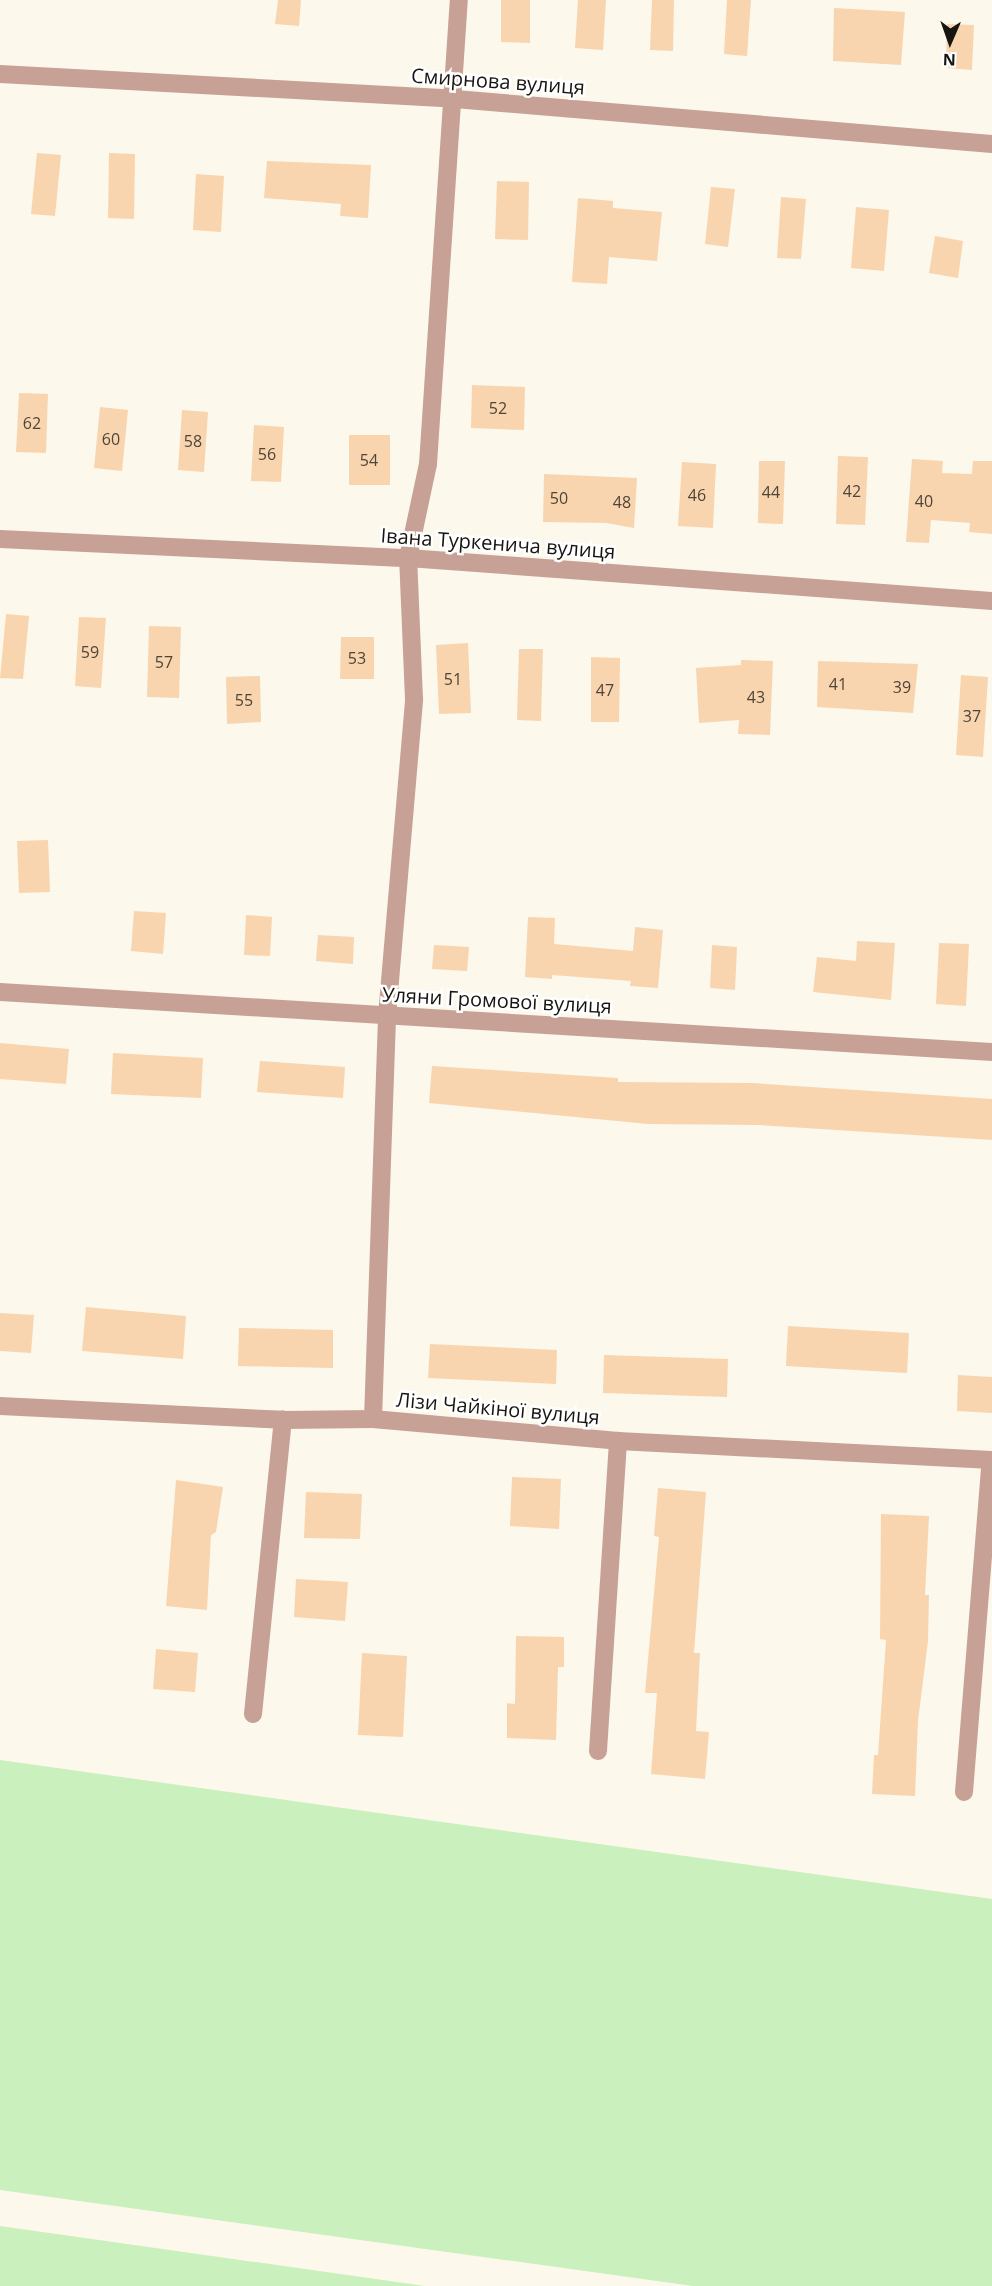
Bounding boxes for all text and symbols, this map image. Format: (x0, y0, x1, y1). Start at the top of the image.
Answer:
north arrow (920, 12, 980, 72)
text: N (942, 49, 956, 71)
street label: Смирнова вулиця (410, 63, 586, 99)
house number: 52 (489, 398, 507, 418)
house number: 62 (23, 413, 41, 433)
house number: 60 (102, 429, 120, 449)
house number: 58 (184, 431, 202, 451)
house number: 56 (258, 444, 276, 464)
house number: 54 (360, 450, 378, 470)
house number: 42 (843, 481, 861, 501)
house number: 44 (762, 482, 780, 502)
house number: 46 (688, 485, 706, 505)
house number: 50 (550, 488, 568, 508)
house number: 40 (915, 491, 933, 511)
house number: 48 (613, 492, 631, 512)
street label: Івана Туркенича вулиця (380, 523, 616, 563)
house number: 59 (81, 642, 99, 662)
house number: 53 (348, 648, 366, 668)
house number: 57 (155, 652, 173, 672)
house number: 51 (444, 669, 462, 689)
house number: 41 (829, 674, 847, 694)
house number: 39 (893, 677, 911, 697)
house number: 47 (596, 680, 614, 700)
house number: 43 (747, 687, 765, 707)
house number: 55 (235, 690, 253, 710)
house number: 37 (963, 706, 981, 726)
street label: Уляни Громової вулиця (382, 982, 612, 1018)
street label: Лізи Чайкіної вулиця (395, 1387, 601, 1429)

